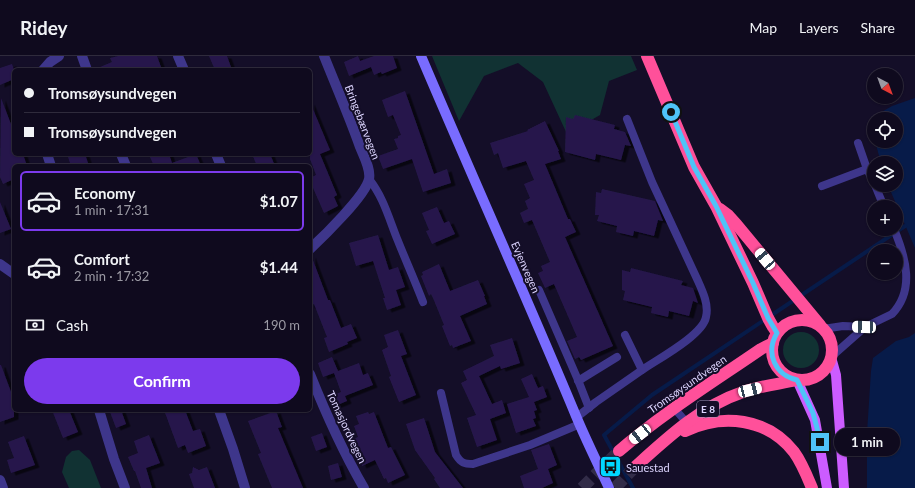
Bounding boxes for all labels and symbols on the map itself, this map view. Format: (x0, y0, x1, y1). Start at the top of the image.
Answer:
north arrow (867, 68, 903, 104)
street label: Bringebærvegen (343, 83, 383, 161)
route start (662, 103, 680, 121)
street label: Evjenvegen (509, 239, 543, 295)
car (753, 246, 777, 272)
car (852, 321, 876, 333)
street label: Tromsøysundvegen (645, 352, 729, 416)
car (737, 381, 763, 399)
street label: Tomasjordvegen (325, 389, 369, 465)
road number: E 8 (697, 401, 719, 417)
car (627, 422, 653, 446)
callout: 1 min (834, 428, 900, 456)
route end (811, 433, 829, 451)
bus stop icon: Sauestad (598, 454, 624, 480)
place label: Sauestad (626, 461, 670, 474)

